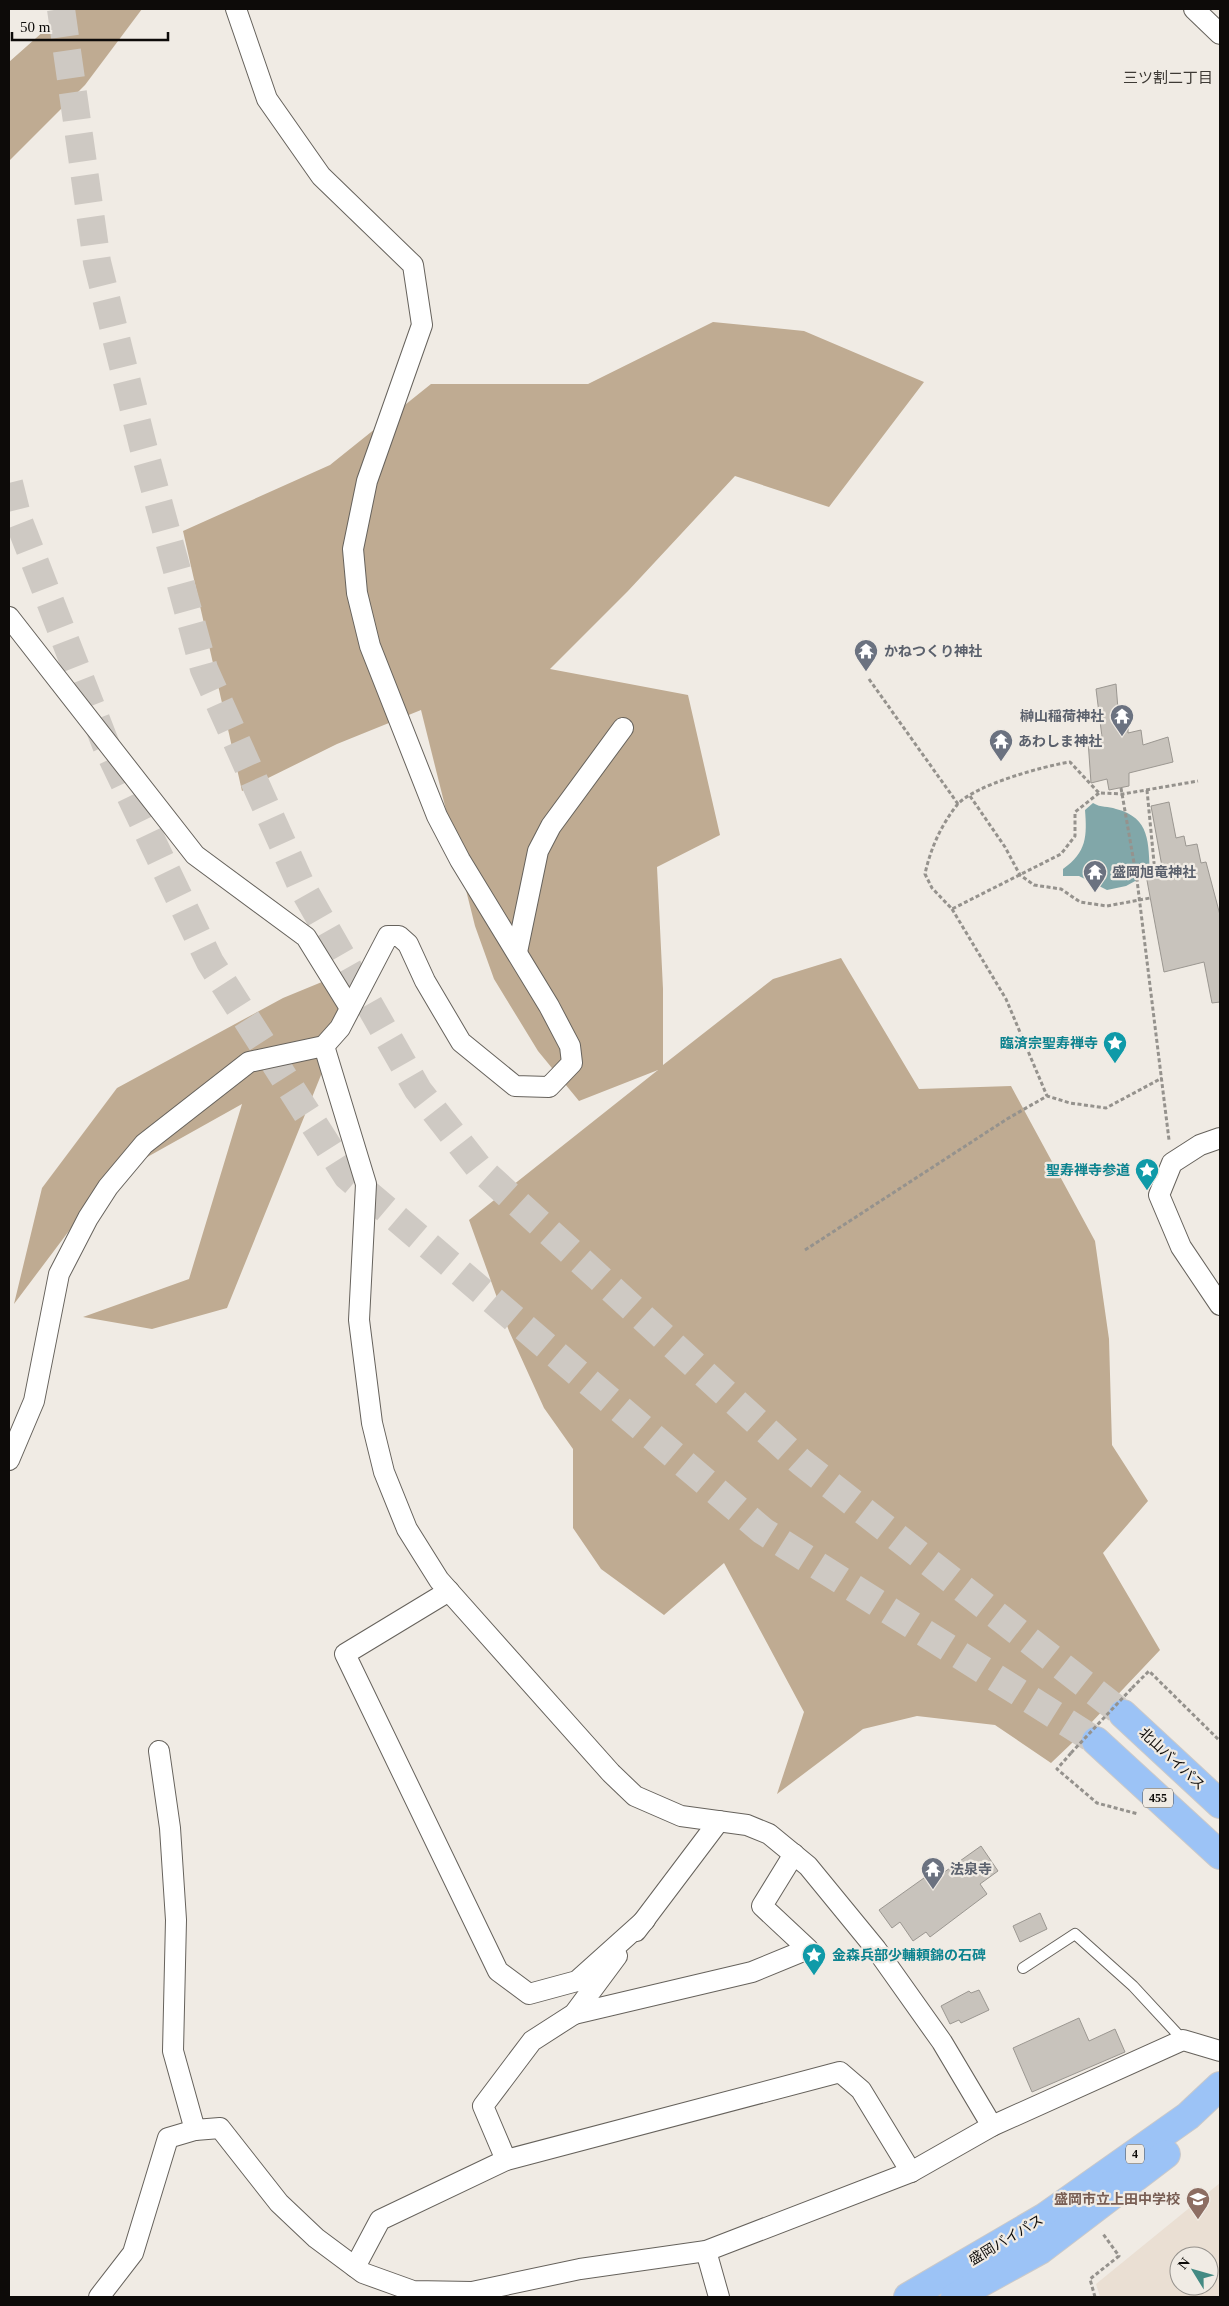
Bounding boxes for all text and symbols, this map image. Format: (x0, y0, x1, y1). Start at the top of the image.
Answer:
scale bar (12, 10, 169, 42)
text: 50 m (20, 19, 51, 35)
district label: 三ツ割二丁目 (1123, 70, 1213, 86)
temple icon: かねつくり神社 (853, 638, 879, 672)
place label: かねつくり神社 (884, 643, 982, 659)
temple icon: 榊山稲荷神社 (1109, 703, 1135, 737)
place label: 榊山稲荷神社 (1020, 708, 1104, 724)
temple icon: あわしま神社 (988, 728, 1014, 762)
place label: あわしま神社 (1018, 733, 1102, 749)
temple icon: 盛岡旭竜神社 (1082, 859, 1108, 893)
place label: 盛岡旭竜神社 (1112, 864, 1196, 880)
place icon: 臨済宗聖寿禅寺 (1102, 1030, 1128, 1064)
place label: 臨済宗聖寿禅寺 (1000, 1035, 1098, 1051)
place icon: 聖寿禅寺参道 (1134, 1157, 1160, 1191)
place label: 聖寿禅寺参道 (1046, 1162, 1130, 1178)
street label: 北山バイパス (1136, 1724, 1208, 1793)
road number: 455 (1143, 1789, 1173, 1808)
temple icon: 法泉寺 (920, 1856, 946, 1890)
place label: 法泉寺 (950, 1861, 992, 1877)
place icon: 金森兵部少輔頼錦の石碑 (801, 1942, 827, 1976)
place label: 金森兵部少輔頼錦の石碑 (832, 1947, 986, 1963)
road number: 4 (1126, 2144, 1144, 2164)
school or university icon: 盛岡市立上田中学校 (1185, 2186, 1211, 2220)
place label: 盛岡市立上田中学校 (1054, 2191, 1180, 2207)
street label: 盛岡バイパス (966, 2211, 1046, 2268)
north arrow (1169, 2246, 1219, 2296)
text: N (1175, 2255, 1193, 2272)

